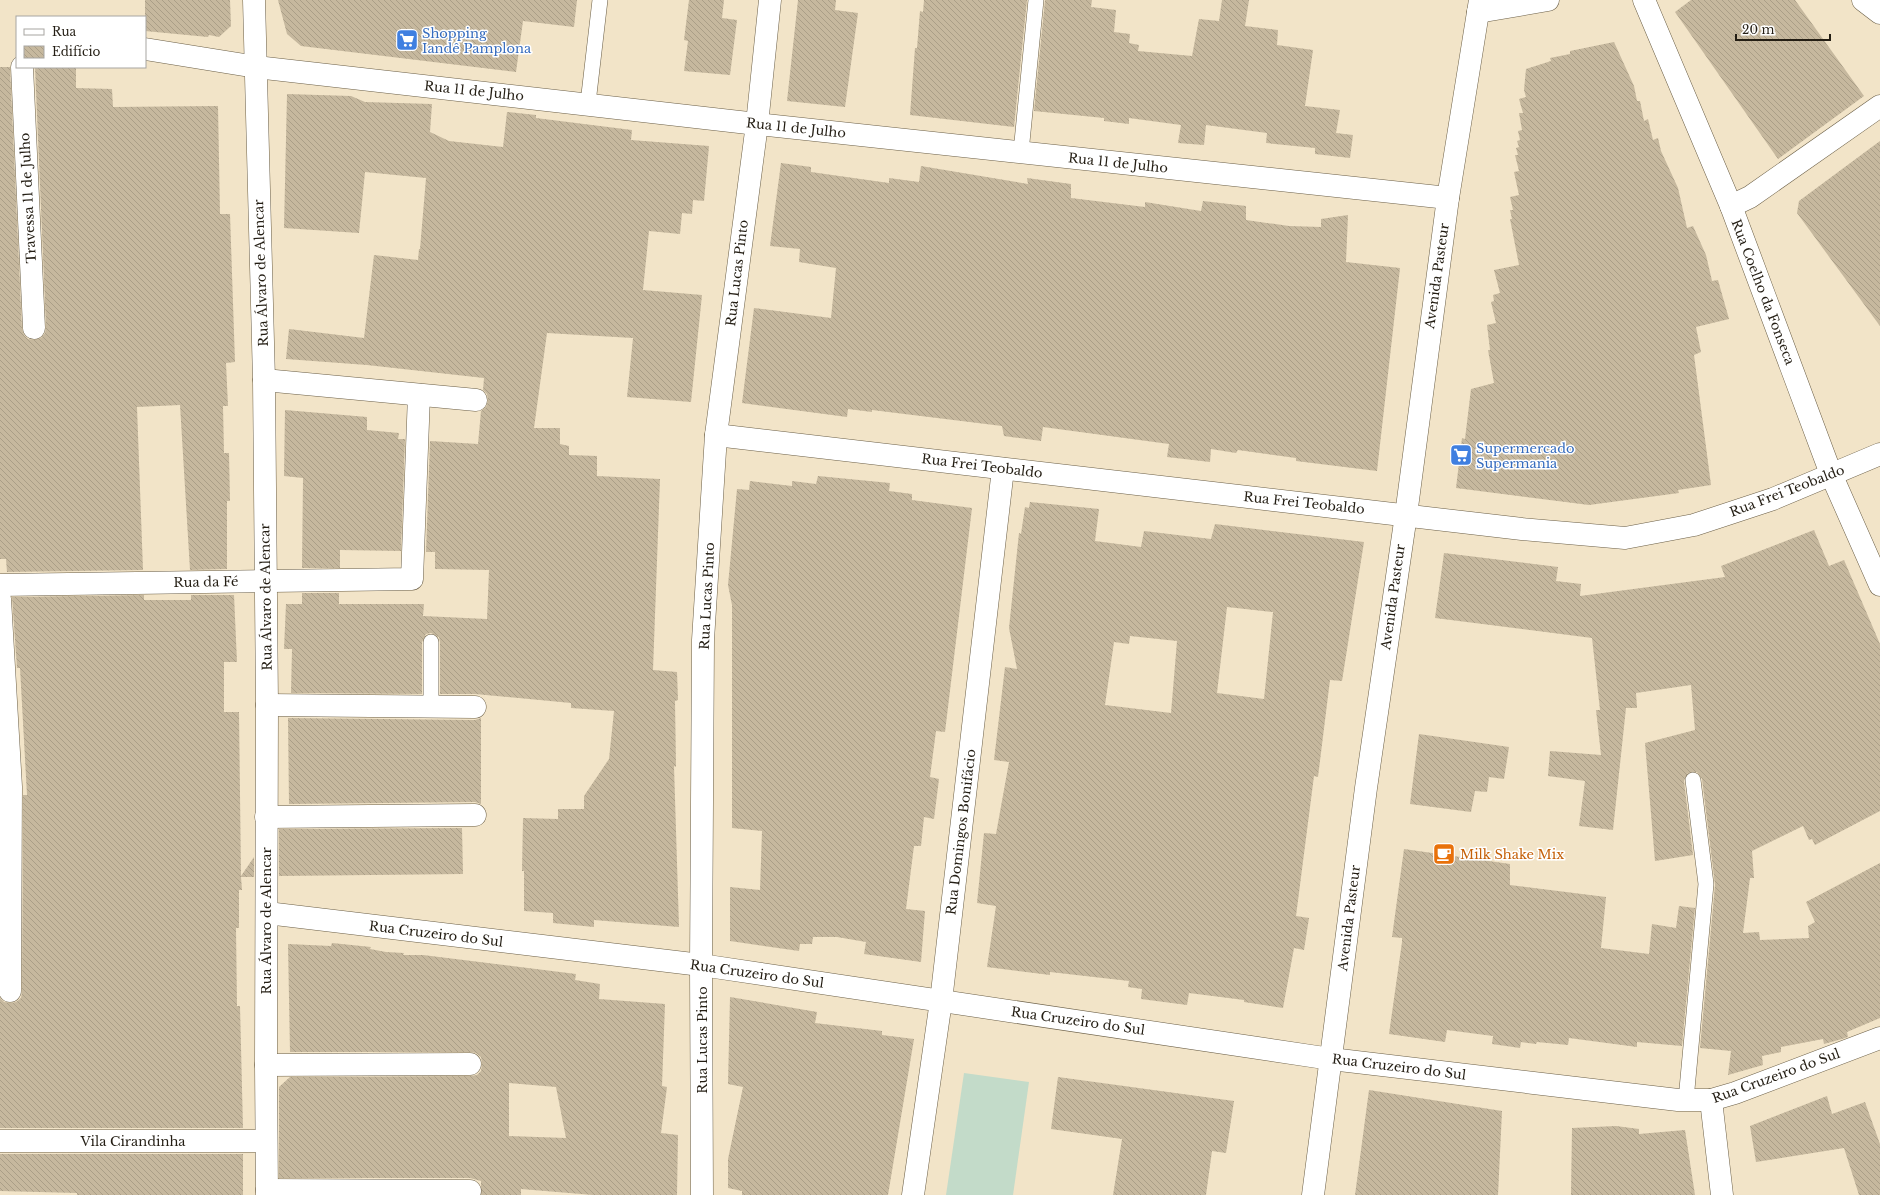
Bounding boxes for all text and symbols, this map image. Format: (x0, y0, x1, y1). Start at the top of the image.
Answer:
legend (16, 16, 146, 68)
scale bar (1736, 16, 1830, 42)
text: 20 m (1742, 22, 1774, 37)
text: Rua (52, 24, 76, 39)
place label: Shopping Iandê Pamplona (422, 25, 532, 57)
supermarket icon: Shopping Iandê Pamplona (394, 27, 420, 53)
text: Edifício (52, 44, 100, 59)
street label: Rua 11 de Julho (423, 77, 525, 105)
street label: Rua 11 de Julho (745, 114, 847, 142)
street label: Travessa 11 de Julho (16, 132, 40, 264)
street label: Rua 11 de Julho (1067, 149, 1169, 177)
street label: Rua Álvaro de Alencar (250, 198, 272, 347)
street label: Rua Coelho da Fonseca (1727, 217, 1799, 368)
street label: Rua Lucas Pinto (722, 219, 752, 327)
street label: Avenida Pasteur (1421, 221, 1453, 331)
place label: Supermercado Supermania (1476, 440, 1574, 472)
supermarket icon: Supermercado Supermania (1448, 442, 1474, 468)
street label: Rua Frei Teobaldo (921, 450, 1043, 482)
street label: Rua Frei Teobaldo (1727, 461, 1847, 521)
street label: Rua Frei Teobaldo (1243, 488, 1365, 518)
street label: Rua Álvaro de Alencar (256, 522, 276, 671)
street label: Rua Lucas Pinto (696, 542, 718, 650)
street label: Avenida Pasteur (1377, 542, 1409, 652)
street label: Rua da Fé (173, 573, 239, 591)
street label: Rua Domingos Bonifácio (942, 748, 980, 916)
cafe icon: Milk Shake Mix (1431, 841, 1457, 867)
place label: Milk Shake Mix (1460, 846, 1564, 863)
street label: Rua Álvaro de Alencar (258, 847, 275, 995)
street label: Avenida Pasteur (1334, 863, 1364, 973)
street label: Rua Cruzeiro do Sul (368, 917, 504, 951)
street label: Rua Cruzeiro do Sul (689, 956, 825, 992)
street label: Rua Lucas Pinto (694, 986, 711, 1094)
street label: Rua Cruzeiro do Sul (1010, 1003, 1146, 1039)
street label: Rua Cruzeiro do Sul (1710, 1045, 1842, 1107)
street label: Rua Cruzeiro do Sul (1331, 1050, 1467, 1084)
street label: Vila Cirandinha (79, 1133, 186, 1150)

